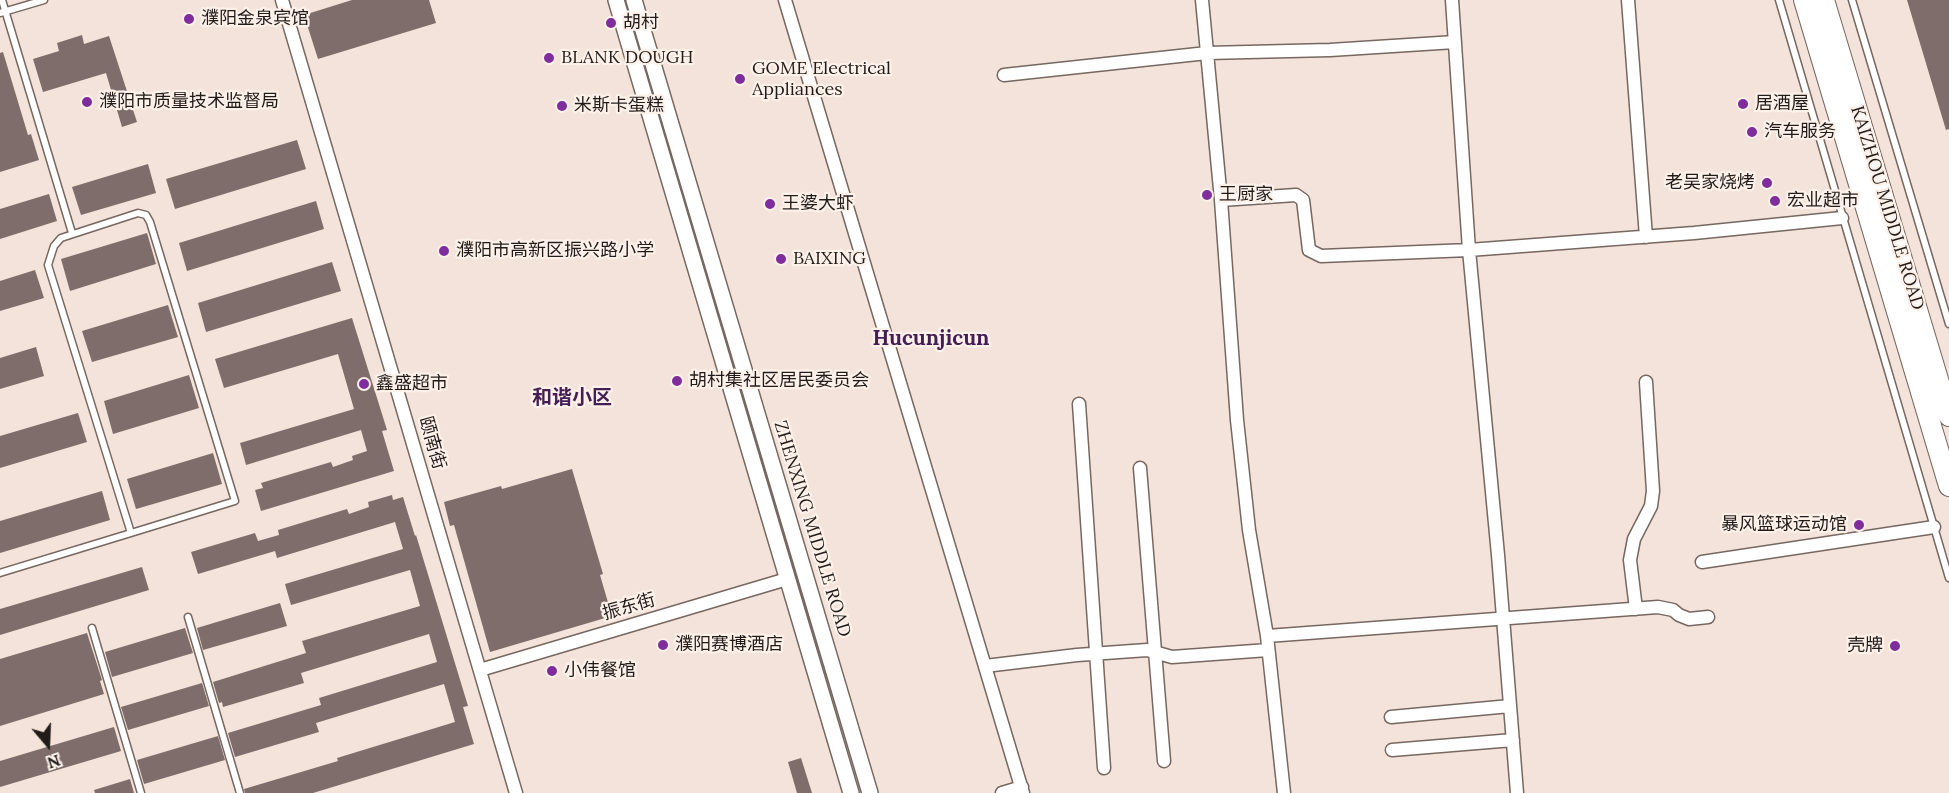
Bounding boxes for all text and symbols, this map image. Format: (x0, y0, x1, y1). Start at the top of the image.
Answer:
place label: 濮阳金泉宾馆 (201, 8, 309, 30)
marker: 濮阳金泉宾馆 (182, 12, 196, 26)
place label: 胡村 (623, 12, 659, 34)
marker: 胡村 (604, 16, 618, 30)
place label: BLANK DOUGH (561, 47, 693, 69)
marker: BLANK DOUGH (542, 51, 556, 65)
place label: GOME Electrical Appliances (752, 58, 891, 100)
marker: GOME Electrical Appliances (733, 72, 747, 86)
place label: 濮阳市质量技术监督局 (99, 91, 279, 113)
place label: 居酒屋 (1755, 93, 1809, 115)
marker: 濮阳市质量技术监督局 (80, 95, 94, 109)
place label: 米斯卡蛋糕 (574, 95, 664, 117)
marker: 居酒屋 (1736, 97, 1750, 111)
marker: 米斯卡蛋糕 (555, 99, 569, 113)
street label: KAIZHOU MIDDLE ROAD (1846, 103, 1928, 313)
place label: 汽车服务 (1764, 121, 1836, 143)
marker: 汽车服务 (1745, 125, 1759, 139)
place label: 老吴家烧烤 (1665, 172, 1755, 194)
marker: 老吴家烧烤 (1760, 176, 1774, 190)
place label: 王厨家 (1219, 184, 1273, 206)
marker: 王厨家 (1200, 188, 1214, 202)
place label: 宏业超市 (1787, 190, 1859, 212)
place label: 王婆大虾 (782, 193, 854, 215)
marker: 宏业超市 (1768, 194, 1782, 208)
marker: 王婆大虾 (763, 197, 777, 211)
place label: 濮阳市高新区振兴路小学 (456, 240, 654, 262)
marker: 濮阳市高新区振兴路小学 (437, 244, 451, 258)
place label: BAIXING (793, 248, 866, 270)
marker: BAIXING (774, 252, 788, 266)
district label: Hucunjicun (872, 326, 990, 352)
place label: 胡村集社区居民委员会 (689, 370, 869, 392)
place label: 鑫盛超市 (376, 373, 448, 395)
marker: 胡村集社区居民委员会 (670, 374, 684, 388)
marker: 鑫盛超市 (357, 377, 371, 391)
district label: 和谐小区 (532, 386, 612, 410)
street label: 颐南街 (414, 414, 450, 472)
street label: ZHENXING MIDDLE ROAD (769, 418, 855, 640)
place label: 暴风篮球运动馆 (1721, 514, 1847, 536)
marker: 暴风篮球运动馆 (1852, 518, 1866, 532)
street label: 振东街 (600, 589, 658, 625)
place label: 濮阳赛博酒店 (675, 634, 783, 656)
place label: 壳牌 (1847, 635, 1883, 657)
marker: 濮阳赛博酒店 (656, 638, 670, 652)
marker: 壳牌 (1888, 639, 1902, 653)
place label: 小伟餐馆 (564, 660, 636, 682)
marker: 小伟餐馆 (545, 664, 559, 678)
north arrow (18, 715, 78, 775)
text: N (45, 751, 63, 773)

